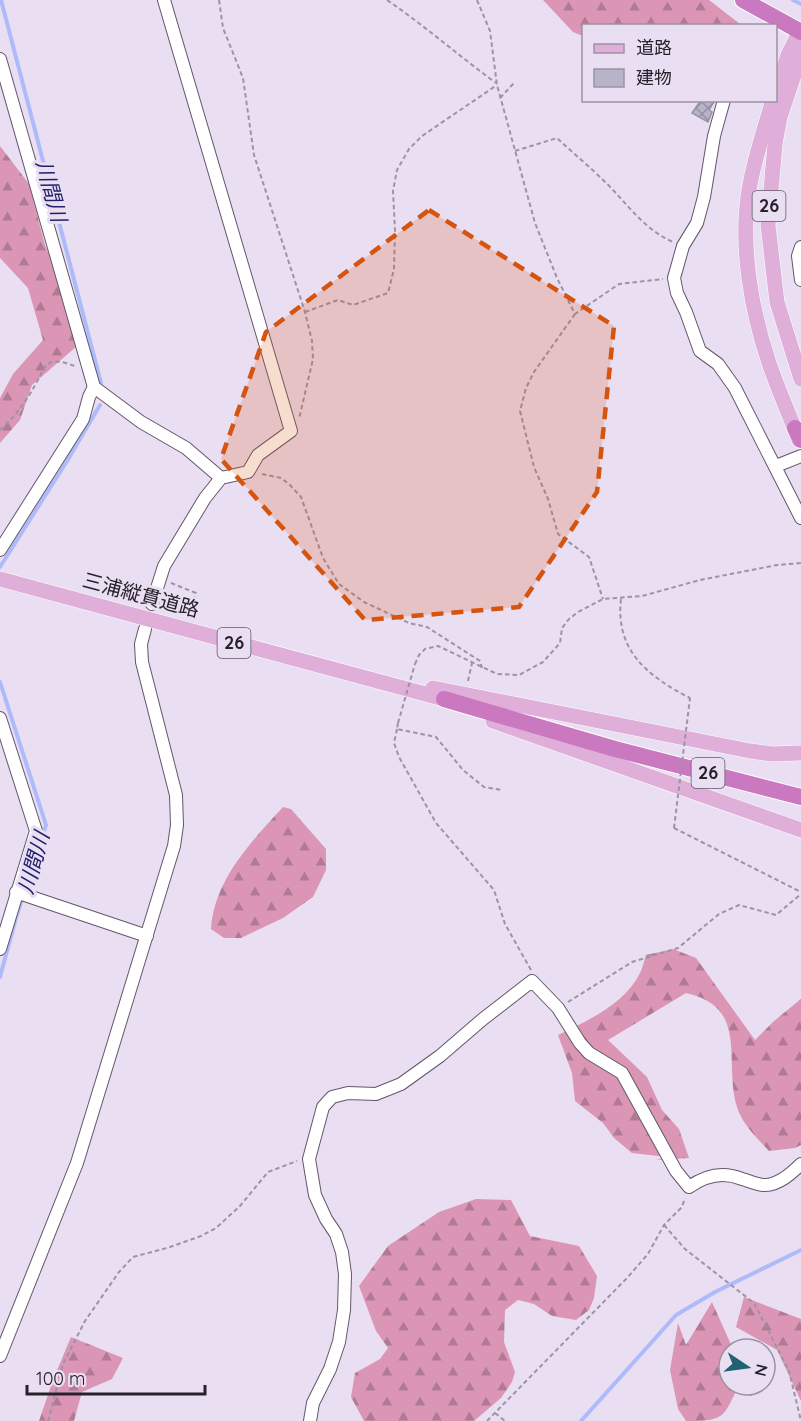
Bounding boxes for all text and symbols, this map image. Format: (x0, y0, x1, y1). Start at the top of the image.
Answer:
legend (582, 24, 777, 102)
text: 道路 (636, 36, 672, 59)
text: 建物 (636, 66, 672, 89)
water label: 川間川 (31, 157, 73, 226)
road number: 26 (752, 191, 786, 221)
street label: 三浦縦貫道路 (80, 567, 202, 622)
road number: 26 (218, 628, 250, 658)
road number: 26 (692, 758, 724, 788)
water label: 川間川 (12, 827, 55, 897)
north arrow (717, 1337, 777, 1397)
scale bar (27, 1358, 206, 1396)
text: N (751, 1362, 773, 1378)
text: 100 m (36, 1367, 85, 1390)

